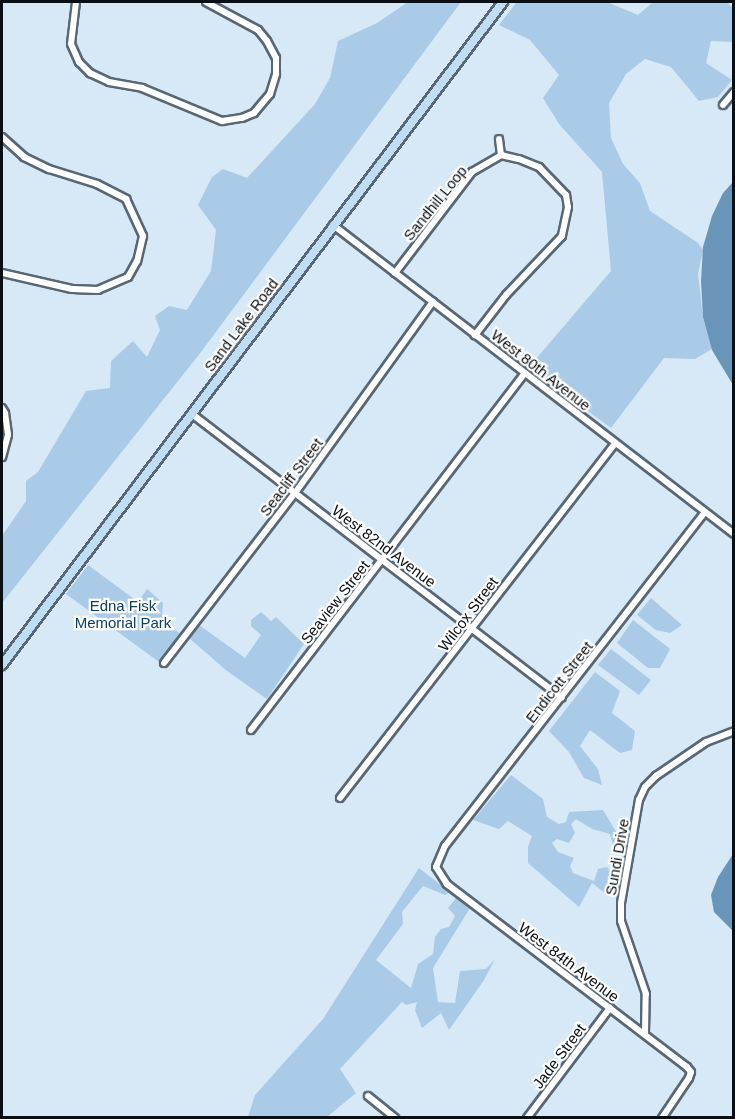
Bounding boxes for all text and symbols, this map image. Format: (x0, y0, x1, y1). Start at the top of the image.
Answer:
street label: Sandhill Loop (399, 162, 471, 244)
street label: Sand Lake Road (200, 275, 282, 375)
street label: West 80th Avenue (487, 325, 595, 415)
street label: Seacliff Street (256, 434, 326, 520)
street label: West 82nd Avenue (328, 501, 440, 591)
street label: Seaview Street (297, 557, 373, 647)
street label: Wilcox Street (434, 573, 502, 655)
park label: Edna Fisk Memorial Park (75, 596, 171, 631)
street label: Endicott Street (522, 638, 596, 726)
street label: Sundi Drive (601, 817, 633, 897)
street label: West 84th Avenue (515, 918, 623, 1006)
street label: Jade Street (529, 1020, 589, 1092)

